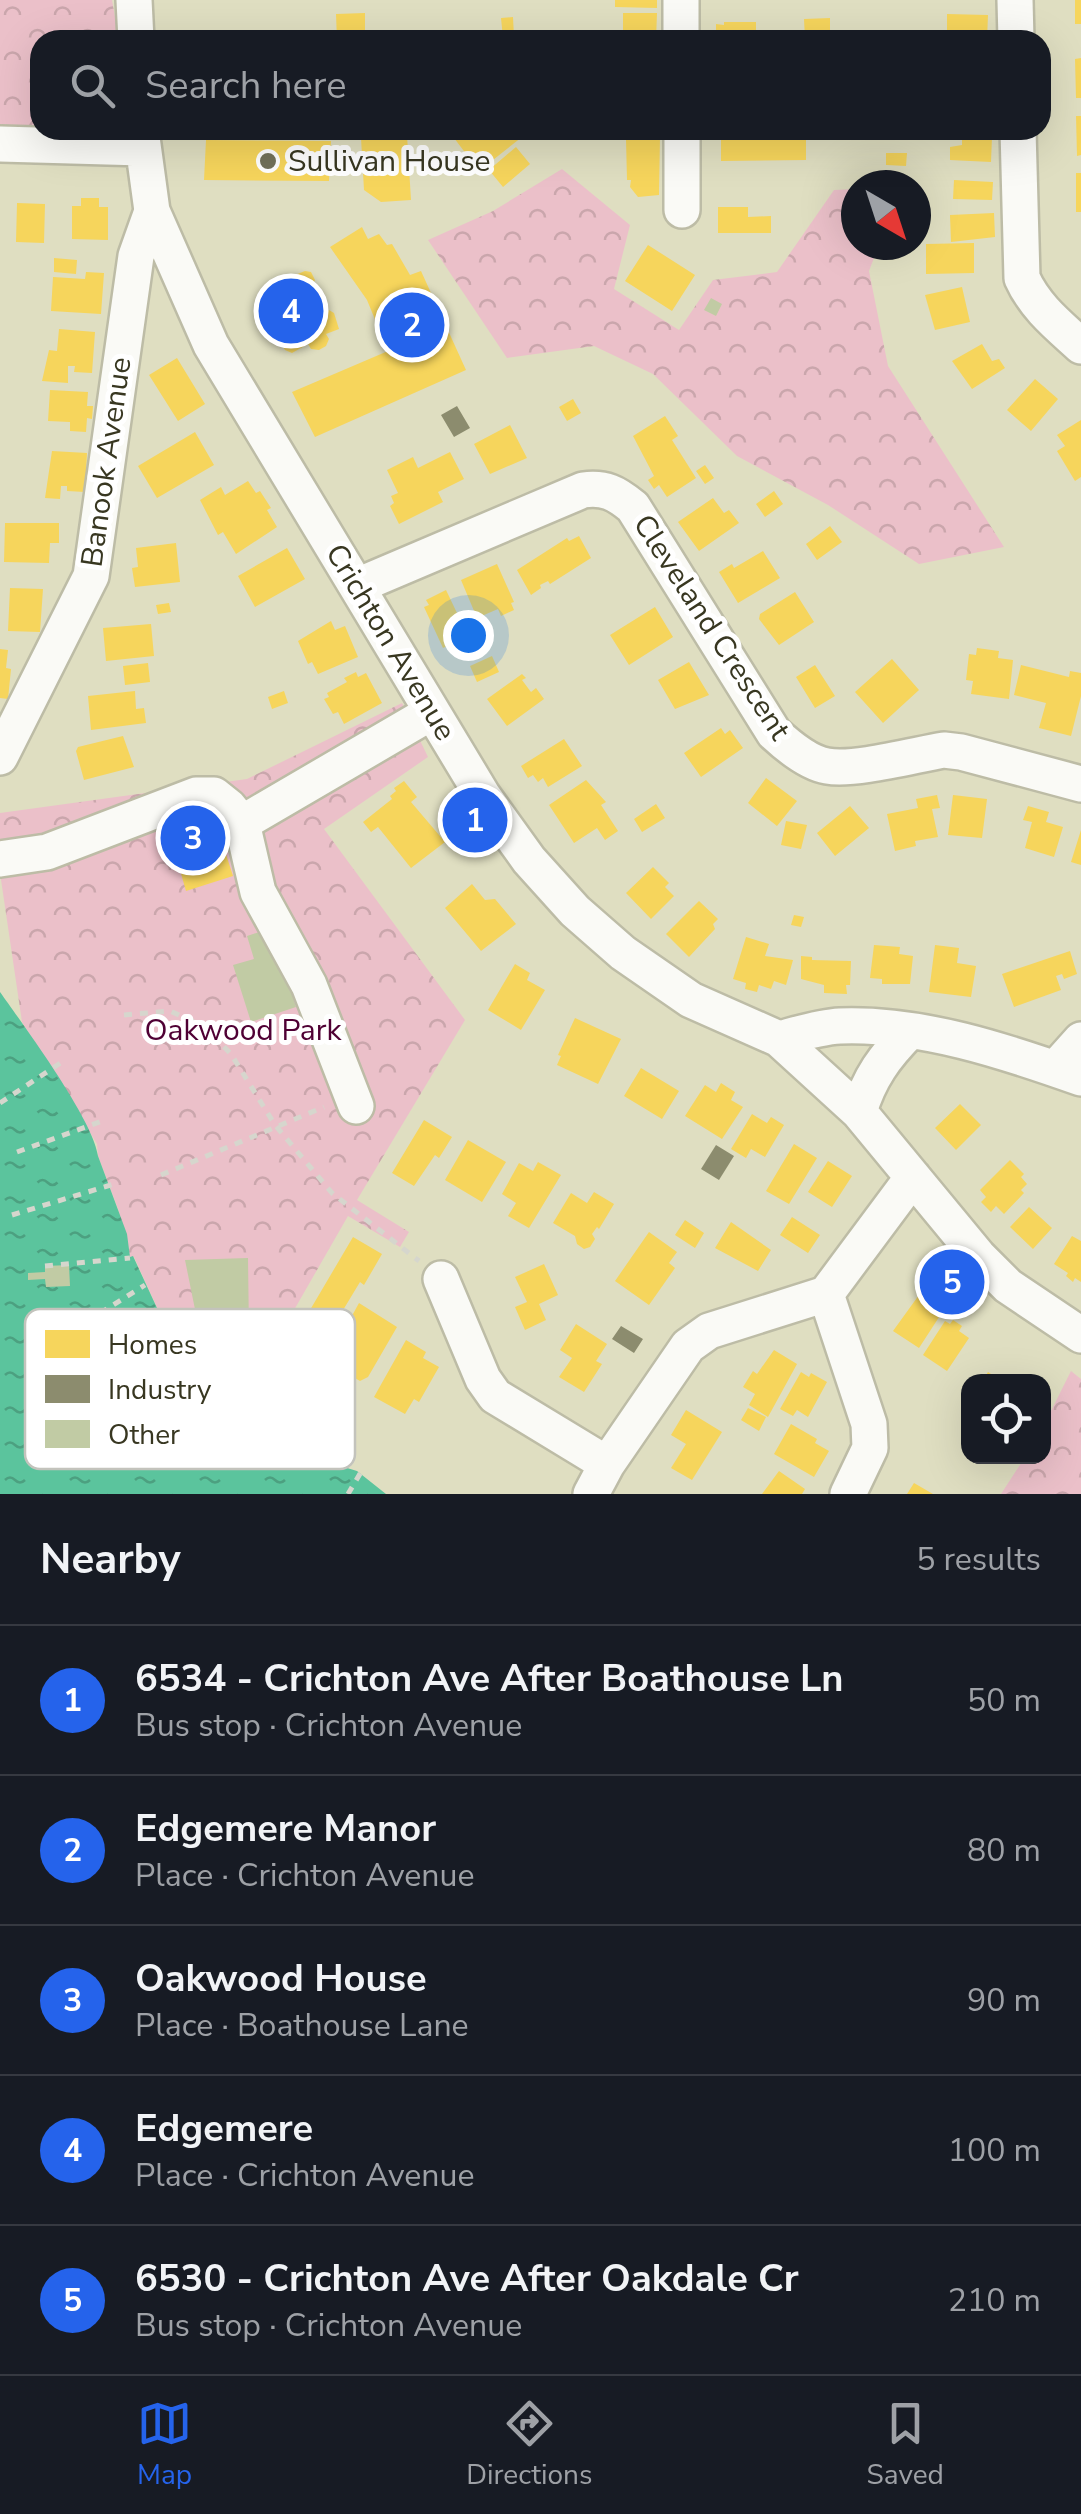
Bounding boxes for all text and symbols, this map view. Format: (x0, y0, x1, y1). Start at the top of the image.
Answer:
search box (30, 30, 1051, 140)
icon: search (65, 58, 120, 113)
text: Search here (145, 60, 346, 111)
place label: Sullivan House (288, 141, 491, 182)
marker: Sullivan House (257, 150, 279, 172)
north arrow (841, 170, 931, 260)
pin: 4 (258, 274, 324, 348)
pin: 2 (380, 288, 444, 362)
street label: Banook Avenue (71, 355, 142, 570)
street label: Cleveland Crescent (623, 507, 800, 748)
street label: Crichton Avenue (316, 536, 465, 748)
your location (443, 610, 494, 661)
pin: 1 (442, 782, 508, 858)
pin: 3 (160, 800, 226, 876)
park label: Oakwood Park (145, 1010, 342, 1051)
pin: 5 (920, 1244, 984, 1320)
legend (25, 1309, 355, 1469)
text: Homes (108, 1326, 197, 1364)
text: Industry (108, 1371, 212, 1409)
map controls (961, 1374, 1051, 1464)
button: locate (961, 1374, 1051, 1464)
text: Other (108, 1416, 180, 1454)
text: Nearby (40, 1531, 181, 1588)
text: 5 results (916, 1538, 1041, 1581)
text: 6534 - Crichton Ave After Boathouse Ln (135, 1653, 844, 1704)
text: 1 (63, 1679, 82, 1722)
text: 50 m (967, 1679, 1041, 1722)
text: Bus stop · Crichton Avenue (135, 1704, 522, 1747)
text: Edgemere Manor (135, 1803, 436, 1854)
text: 2 (63, 1829, 82, 1872)
text: 80 m (967, 1829, 1041, 1872)
text: Place · Crichton Avenue (135, 1854, 475, 1897)
text: Oakwood House (135, 1953, 427, 2004)
text: 3 (63, 1979, 82, 2022)
text: 90 m (967, 1979, 1041, 2022)
text: Place · Boathouse Lane (135, 2004, 469, 2047)
text: Edgemere (135, 2103, 313, 2154)
text: 4 (63, 2129, 82, 2172)
text: 100 m (948, 2129, 1041, 2172)
text: Place · Crichton Avenue (135, 2154, 475, 2197)
text: 6530 - Crichton Ave After Oakdale Cr (135, 2253, 799, 2304)
text: 5 (63, 2279, 82, 2322)
text: 210 m (948, 2279, 1041, 2322)
text: Bus stop · Crichton Avenue (135, 2304, 522, 2347)
tab: Map (137, 2396, 192, 2494)
tab: Directions (466, 2396, 592, 2494)
tab: Saved (867, 2396, 944, 2494)

